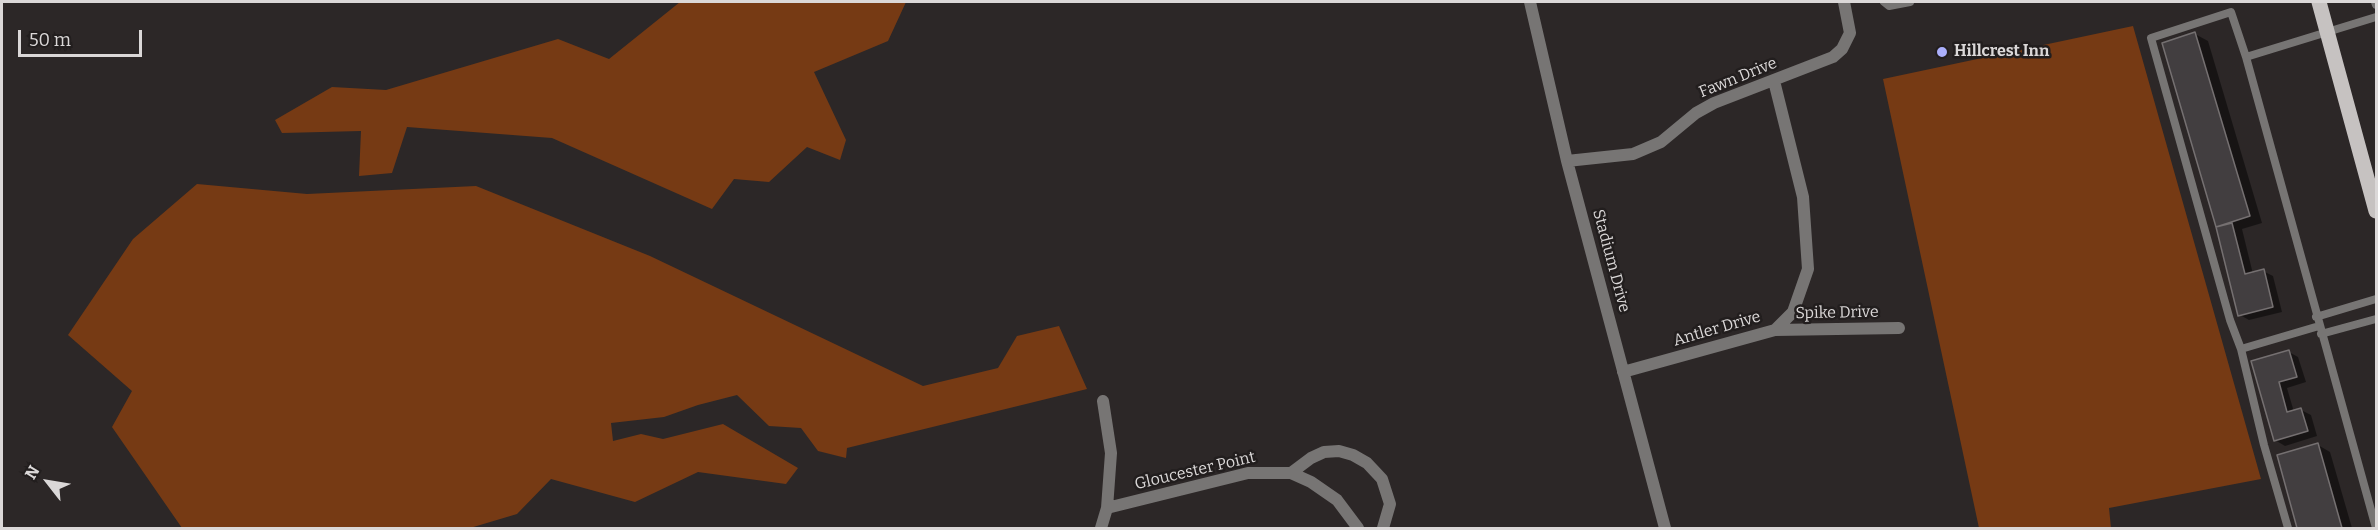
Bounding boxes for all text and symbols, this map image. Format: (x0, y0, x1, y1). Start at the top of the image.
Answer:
scale bar (21, 18, 146, 56)
text: 50 m (29, 29, 71, 51)
place label: Hillcrest Inn (1954, 42, 2049, 62)
marker: Hillcrest Inn (1935, 45, 1949, 59)
street label: Fawn Drive (1696, 54, 1780, 102)
street label: Stadium Drive (1588, 207, 1634, 315)
street label: Spike Drive (1795, 303, 1879, 323)
street label: Antler Drive (1671, 307, 1763, 351)
street label: Gloucester Point (1133, 448, 1257, 494)
north arrow (18, 452, 78, 512)
text: N (21, 462, 43, 483)

